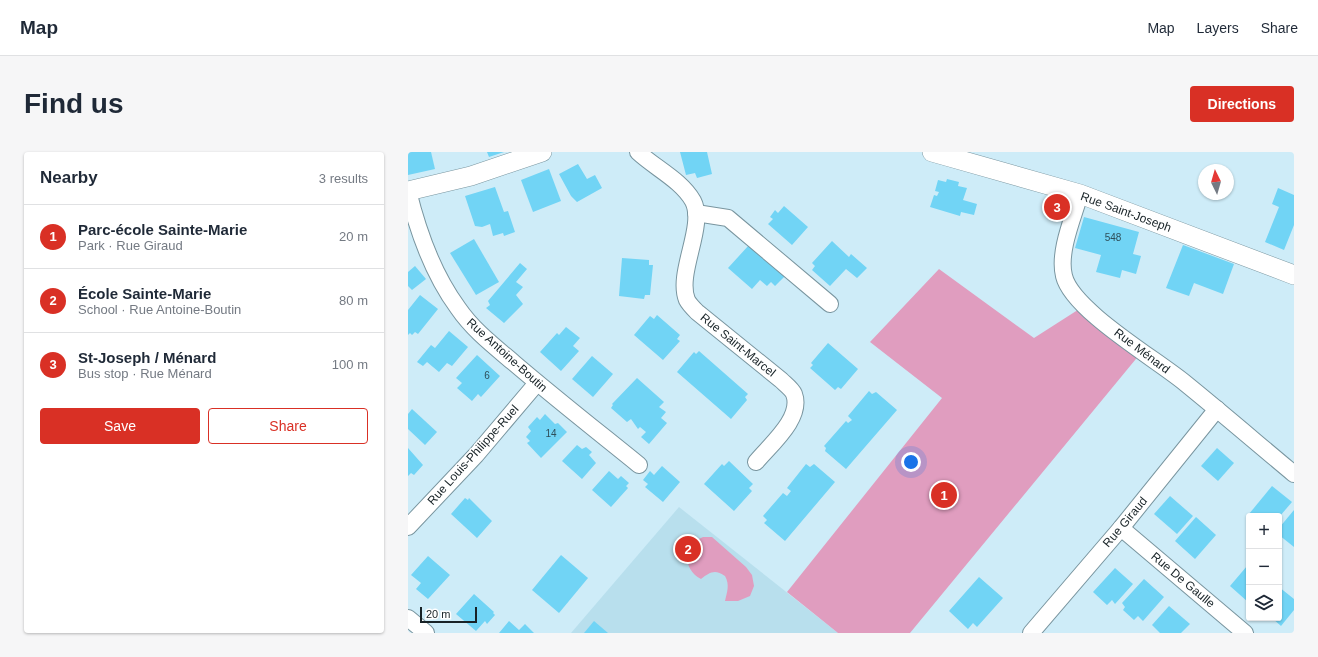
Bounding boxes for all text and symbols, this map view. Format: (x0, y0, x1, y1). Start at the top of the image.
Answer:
text: Map (20, 17, 58, 38)
text: Map (1147, 20, 1175, 36)
text: Layers (1197, 20, 1239, 36)
text: Share (1261, 20, 1298, 36)
button: Directions (1190, 86, 1294, 122)
text: Find us (24, 88, 124, 119)
north arrow (1198, 164, 1234, 200)
text: Nearby (40, 168, 98, 187)
text: 3 results (319, 171, 368, 186)
street label: Rue Saint-Joseph (1079, 189, 1173, 235)
pin: 3 (1044, 192, 1070, 222)
text: Parc-école Sainte-Marie (78, 221, 247, 238)
text: 1 (49, 229, 57, 244)
text: 20 m (339, 229, 368, 244)
house number: 548 (1105, 232, 1122, 243)
text: Park · Rue Giraud (78, 238, 183, 253)
text: École Sainte-Marie (78, 285, 211, 302)
text: 2 (49, 293, 57, 308)
text: 80 m (339, 293, 368, 308)
text: School · Rue Antoine-Boutin (78, 302, 241, 317)
street label: Rue Saint-Marcel (698, 310, 778, 380)
street label: Rue Antoine-Boutin (464, 315, 550, 395)
street label: Rue Ménard (1111, 326, 1173, 376)
text: St-Joseph / Ménard (78, 349, 216, 366)
text: 3 (49, 357, 57, 372)
text: 100 m (332, 357, 368, 372)
text: Bus stop · Rue Ménard (78, 366, 212, 381)
house number: 6 (484, 370, 490, 381)
street label: Rue Louis-Philippe-Ruel (425, 402, 521, 508)
button: Save (40, 408, 200, 444)
button: Share (208, 408, 368, 444)
house number: 14 (545, 428, 557, 439)
your location (901, 452, 921, 472)
pin: 1 (931, 480, 957, 510)
street label: Rue Giraud (1100, 494, 1150, 550)
map controls (1246, 513, 1282, 621)
button: + (1246, 513, 1282, 549)
pin: 2 (675, 534, 701, 564)
street label: Rue De Gaulle (1148, 549, 1218, 611)
button: − (1246, 549, 1282, 585)
button: layers (1246, 585, 1282, 621)
scale bar (420, 605, 477, 624)
text: 20 m (426, 608, 450, 620)

